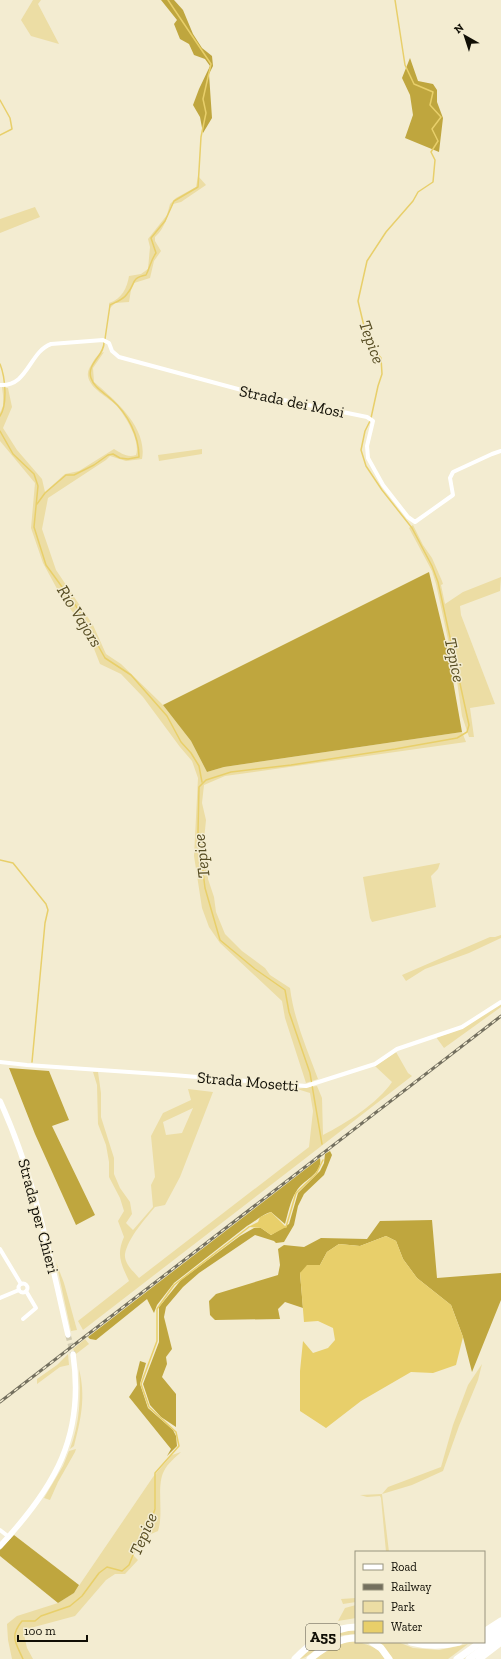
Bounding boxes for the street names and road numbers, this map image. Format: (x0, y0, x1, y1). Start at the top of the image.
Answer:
street label: Strada dei Mosi (238, 381, 347, 422)
street label: Strada Mosetti (196, 1068, 300, 1095)
street label: Strada per Chieri (14, 1157, 63, 1276)
road number: A55 (306, 1624, 340, 1650)

